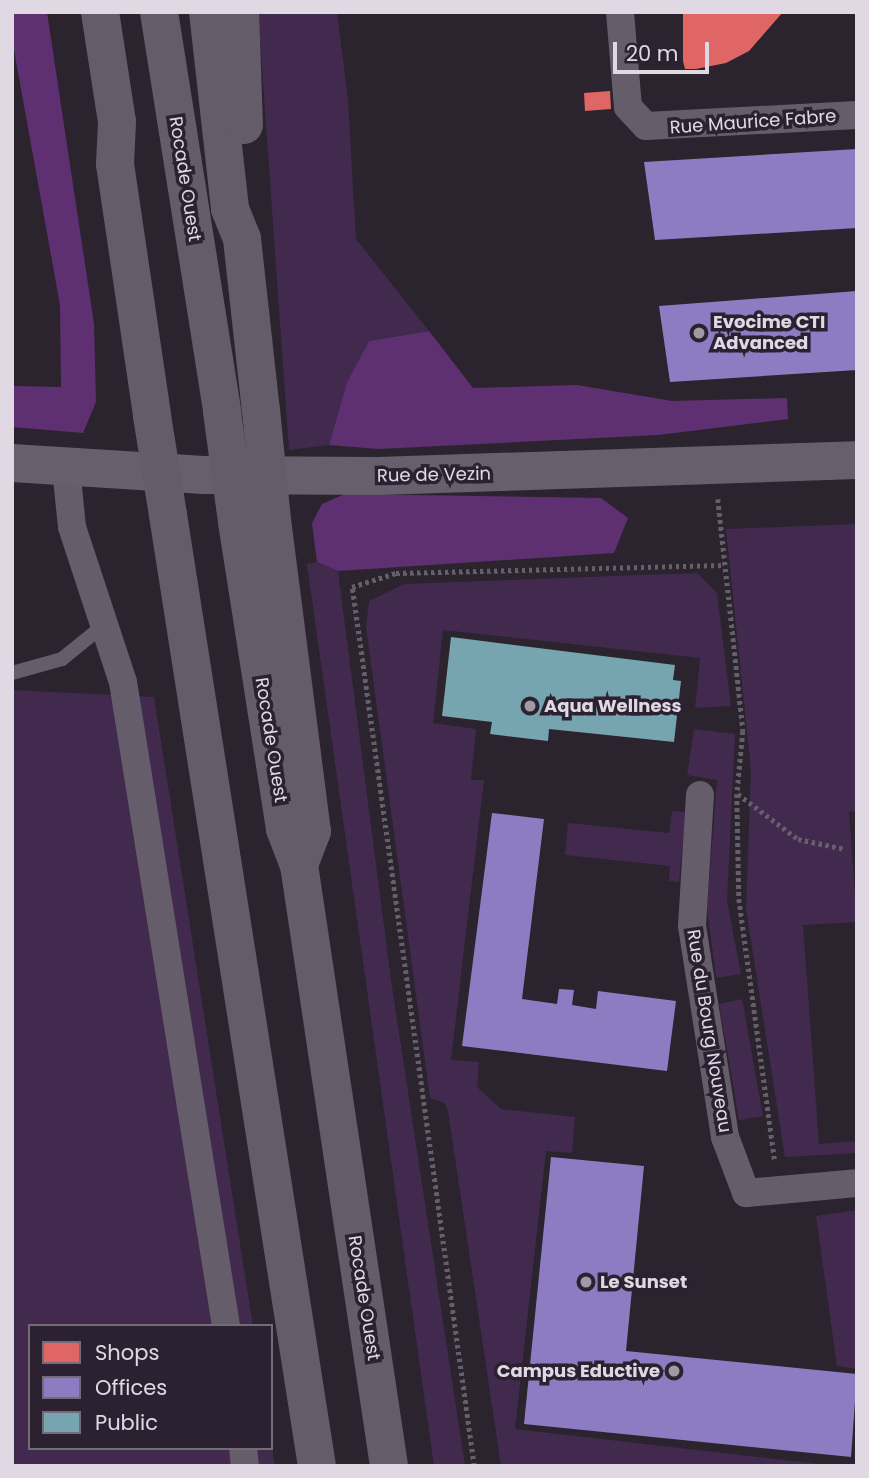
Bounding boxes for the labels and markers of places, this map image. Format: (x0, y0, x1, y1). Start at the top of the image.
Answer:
place label: Evocime CTI Advanced (713, 312, 825, 354)
marker: Evocime CTI Advanced (691, 325, 707, 341)
place label: Aqua Wellness (544, 695, 682, 717)
marker: Aqua Wellness (522, 698, 538, 714)
place label: Le Sunset (600, 1271, 687, 1293)
marker: Le Sunset (578, 1274, 594, 1290)
place label: Campus Eductive (497, 1360, 660, 1382)
marker: Campus Eductive (666, 1363, 682, 1379)

